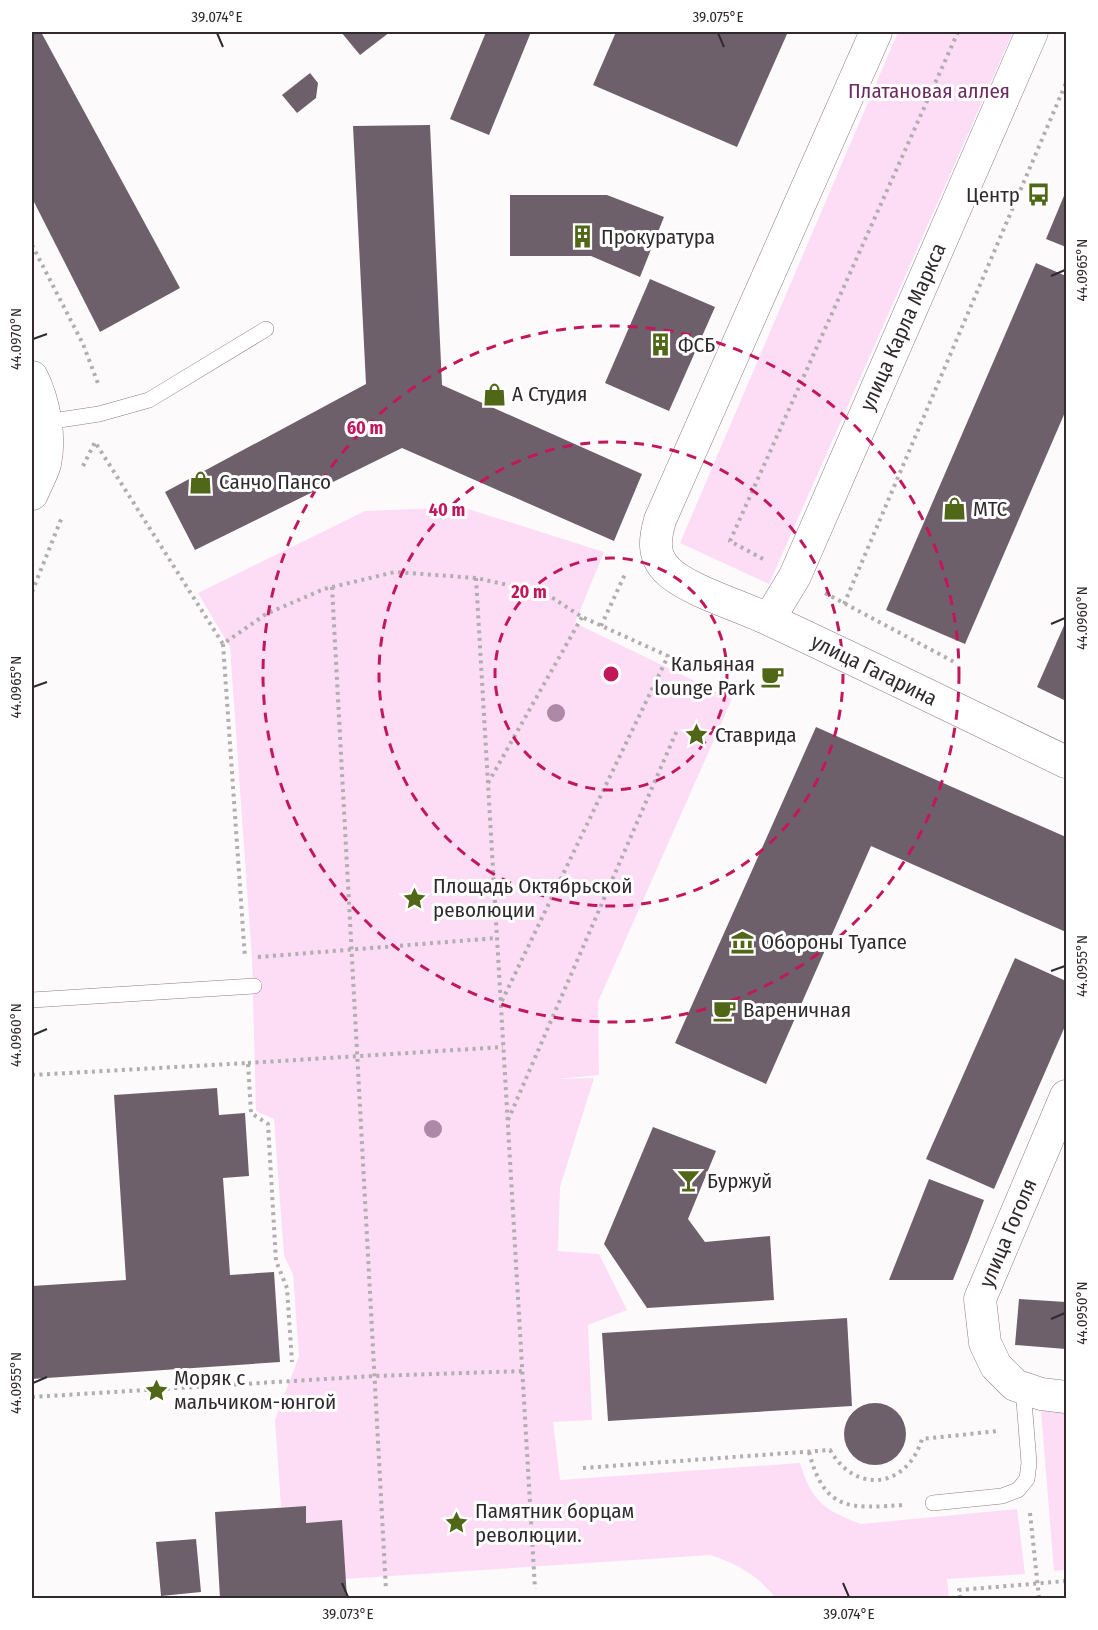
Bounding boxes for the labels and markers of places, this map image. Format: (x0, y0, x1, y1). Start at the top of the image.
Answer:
place label: Центр (966, 182, 1020, 208)
bus stop icon: Центр (1025, 182, 1051, 208)
building icon: Прокуратура (570, 224, 596, 250)
place label: Прокуратура (601, 224, 715, 250)
building icon: ФСБ (647, 332, 673, 358)
place label: ФСБ (678, 332, 715, 358)
shop icon: А Студия (481, 381, 507, 407)
place label: А Студия (512, 381, 588, 407)
shop icon: Санчо Пансо (188, 469, 214, 495)
place label: Санчо Пансо (219, 469, 331, 495)
shop icon: МТС (942, 496, 968, 522)
place label: МТС (973, 496, 1008, 522)
place label: Кальяная lounge Park (654, 651, 755, 701)
cafe icon: Кальяная lounge Park (760, 663, 786, 689)
centre of rings (601, 664, 621, 684)
place icon: Ставрида (684, 722, 710, 748)
place label: Ставрида (715, 722, 797, 748)
place label: Площадь Октябрьской революции (433, 873, 632, 923)
place icon: Площадь Октябрьской революции (402, 885, 428, 911)
museum icon: Обороны Туапсе (730, 929, 756, 955)
place label: Обороны Туапсе (761, 929, 907, 955)
cafe icon: Вареничная (712, 997, 738, 1023)
place label: Вареничная (743, 997, 851, 1023)
bar icon: Буржуй (676, 1168, 702, 1194)
place label: Буржуй (707, 1168, 772, 1194)
place label: Моряк с мальчиком-юнгой (174, 1365, 336, 1415)
place icon: Моряк с мальчиком-юнгой (143, 1377, 169, 1403)
place label: Памятник борцам революции. (475, 1498, 634, 1548)
place icon: Памятник борцам революции. (444, 1510, 470, 1536)

